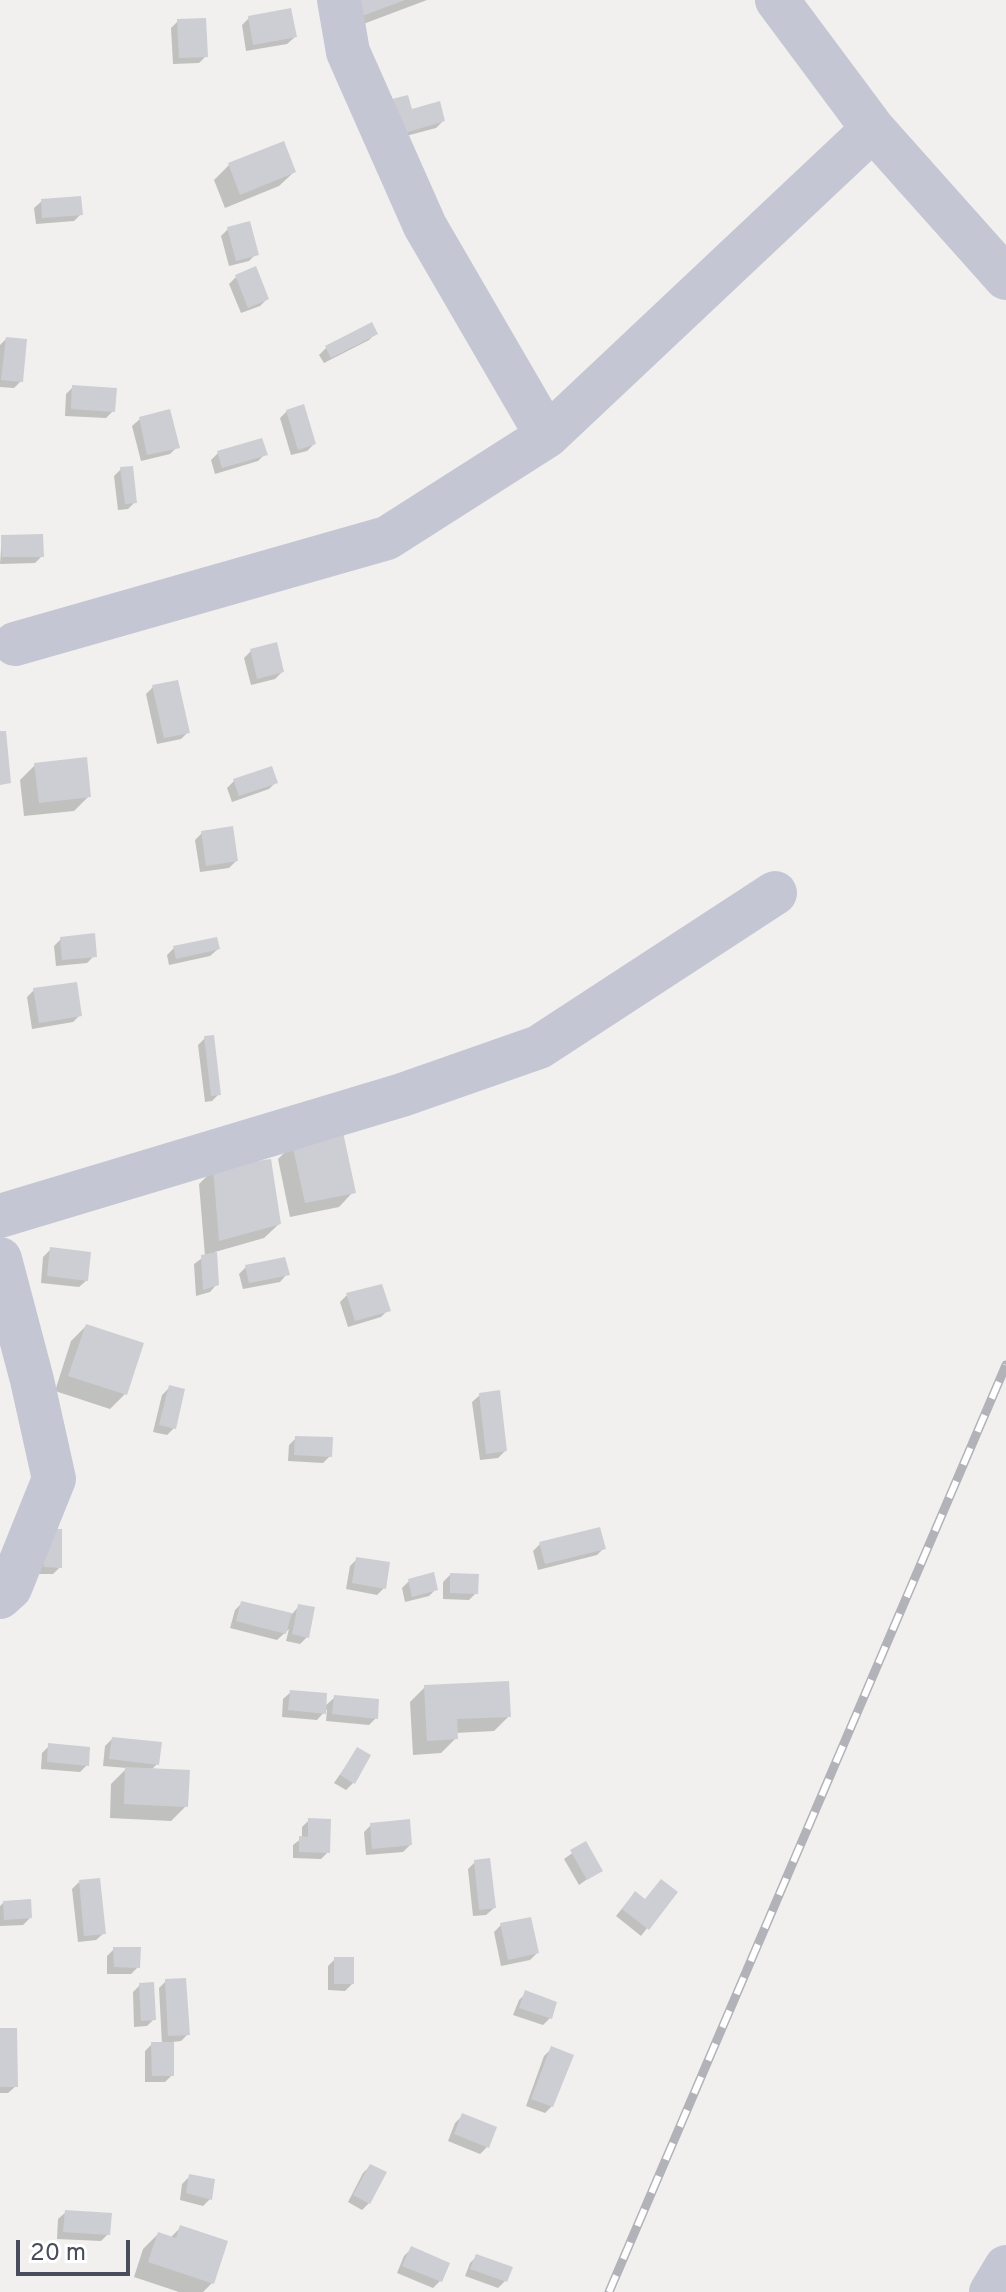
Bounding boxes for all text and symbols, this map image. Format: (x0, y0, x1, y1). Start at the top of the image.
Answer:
scale bar (20, 2224, 134, 2274)
text: 20 m (30, 2239, 86, 2269)

